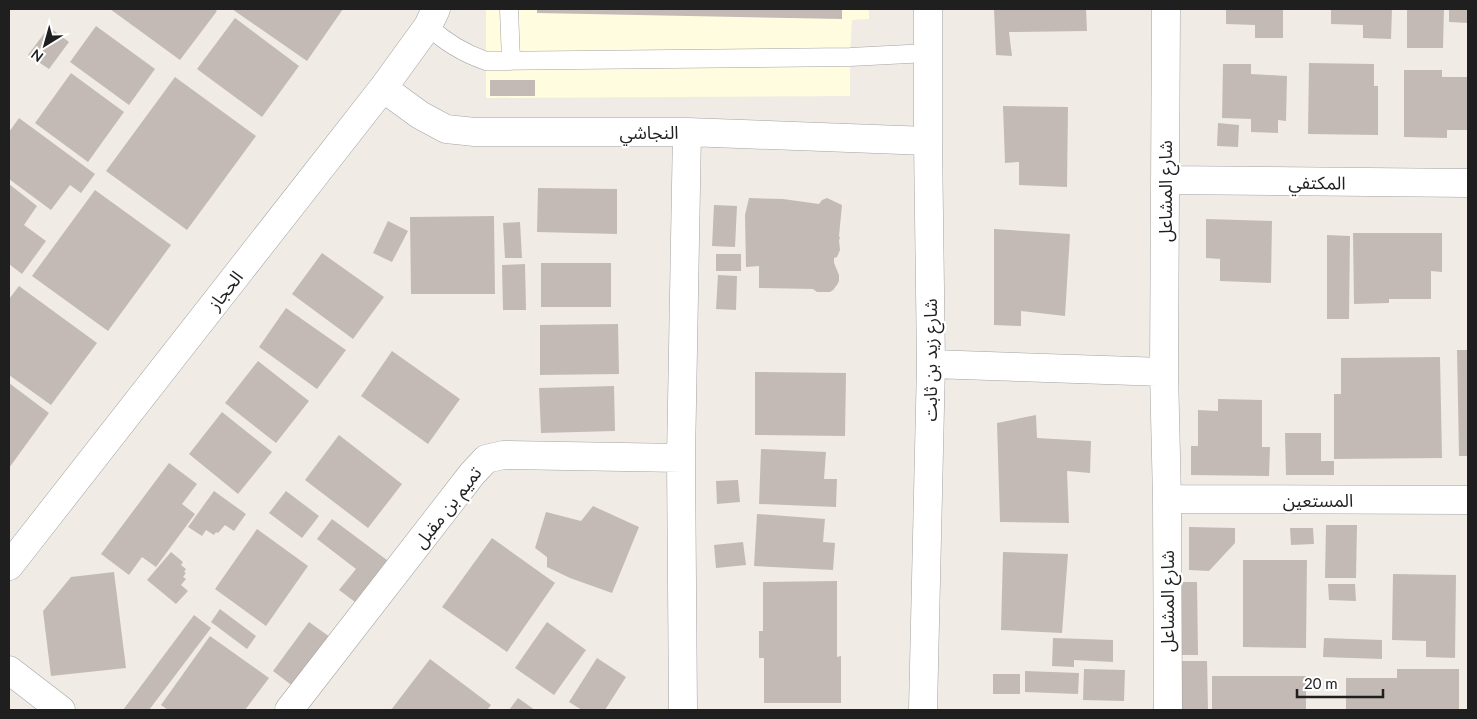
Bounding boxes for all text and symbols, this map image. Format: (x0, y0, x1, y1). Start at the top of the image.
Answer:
north arrow (20, 20, 70, 70)
text: N (27, 46, 46, 66)
street label: النجاشي (619, 121, 679, 146)
street label: شارع المشاعل (1154, 140, 1180, 242)
street label: المكتفي (1288, 171, 1346, 197)
street label: الحجاز (202, 266, 248, 315)
street label: شارع زيد بن ثابت (919, 298, 945, 422)
street label: تميم بن مقبل (408, 462, 488, 554)
street label: المستعين (1283, 489, 1353, 512)
street label: شارع المشاعل (1156, 550, 1182, 652)
scale bar (1297, 666, 1383, 698)
text: 20 m (1304, 674, 1338, 692)

